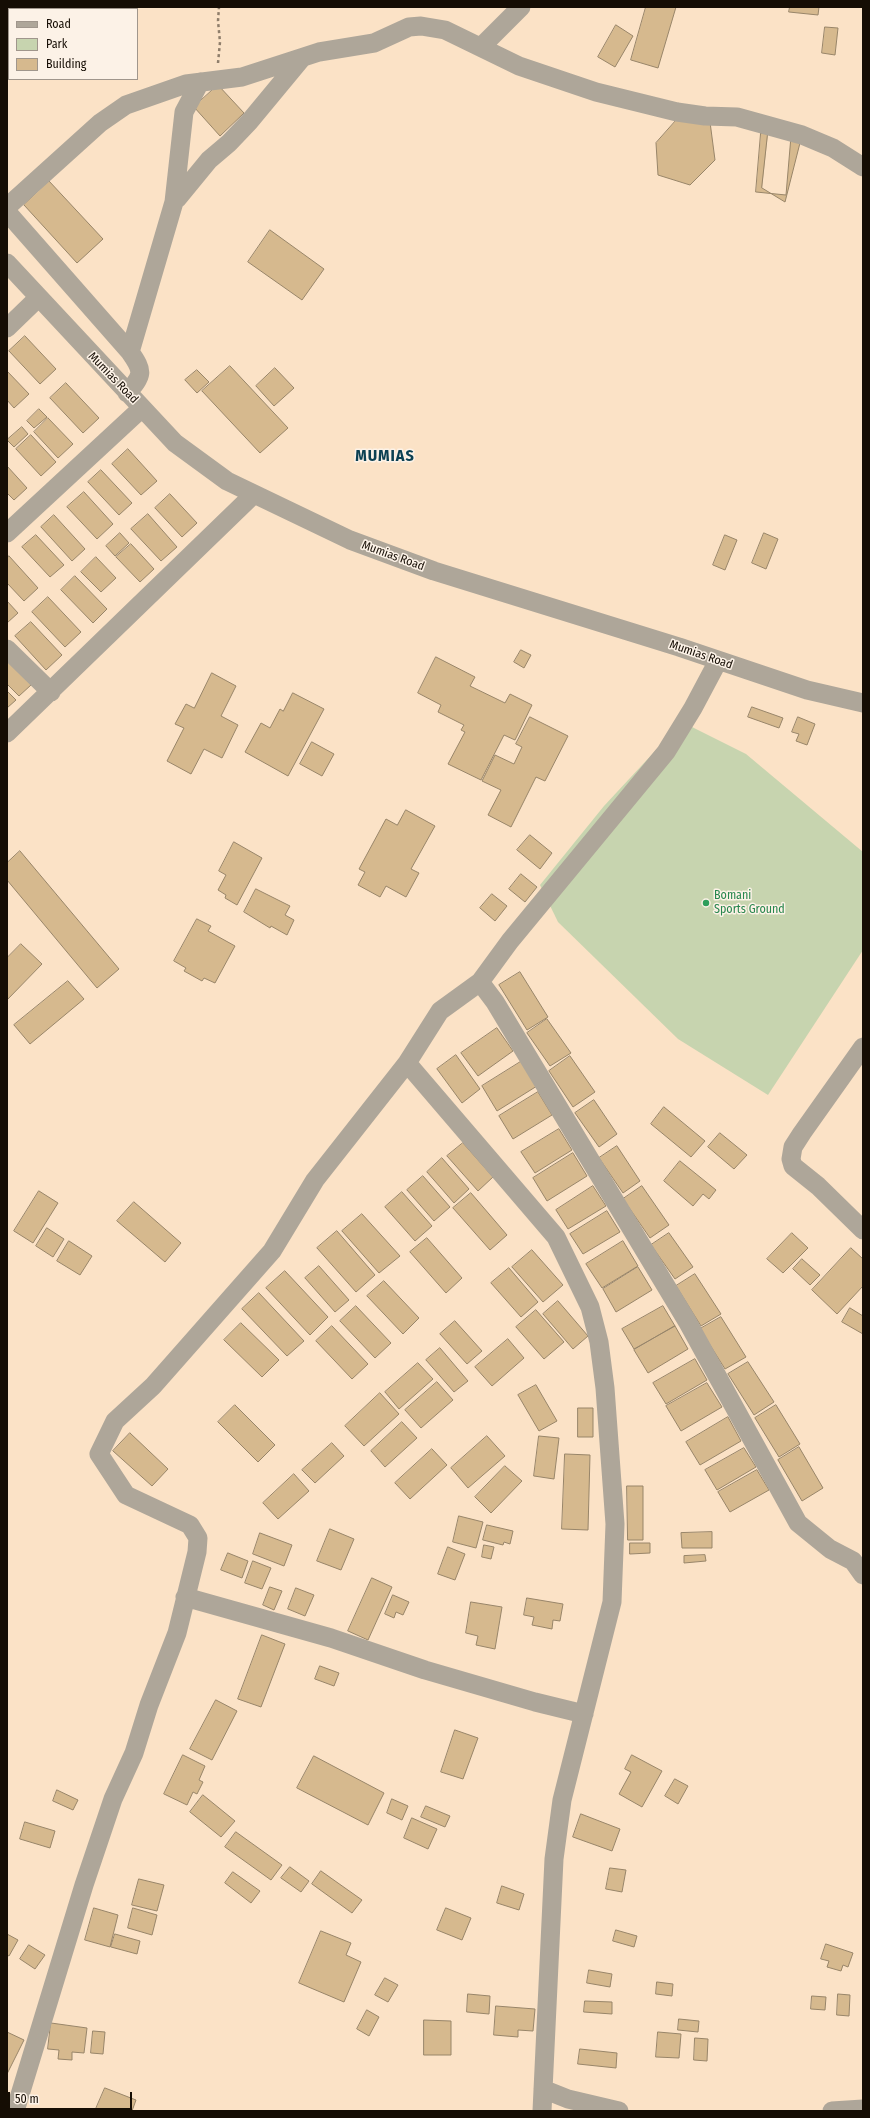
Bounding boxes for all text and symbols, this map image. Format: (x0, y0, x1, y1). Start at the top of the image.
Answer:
legend (8, 8, 138, 80)
text: Road (46, 17, 71, 31)
text: Park (46, 37, 67, 51)
text: Building (46, 57, 86, 71)
street label: Mumias Road (85, 349, 141, 407)
district label: MUMIAS (355, 447, 415, 467)
street label: Mumias Road (360, 538, 426, 574)
street label: Mumias Road (668, 638, 734, 672)
place label: Bomani Sports Ground (714, 889, 785, 917)
marker: Bomani Sports Ground (701, 898, 711, 908)
scale bar (10, 2084, 134, 2110)
text: 50 m (15, 2092, 39, 2106)

